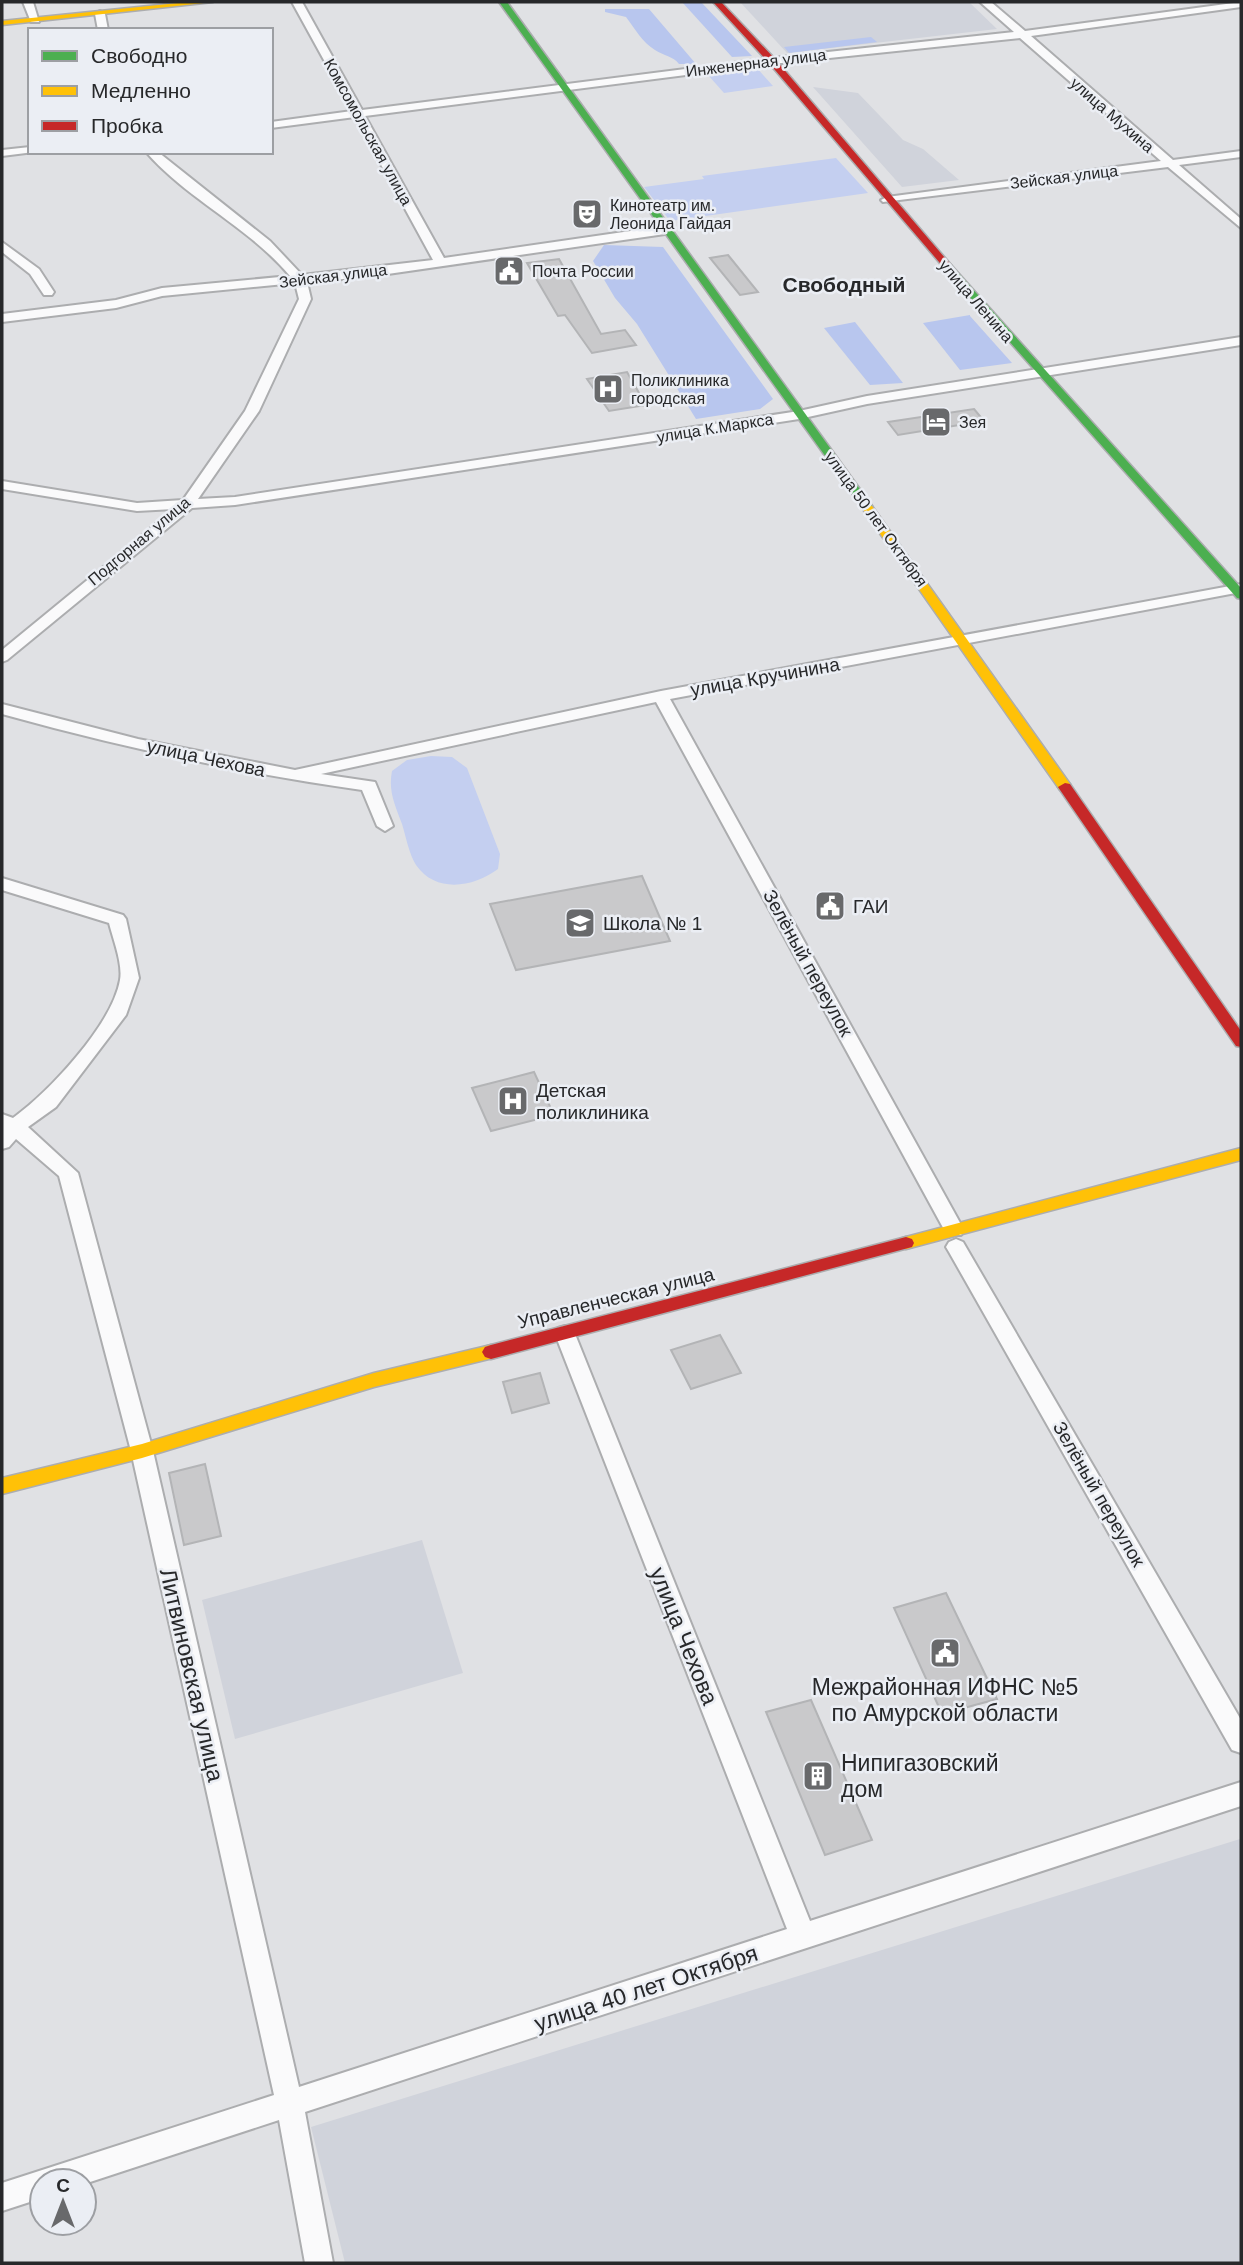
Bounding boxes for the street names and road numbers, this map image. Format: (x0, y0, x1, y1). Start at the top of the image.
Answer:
street label: Инженерная улица (685, 46, 827, 80)
street label: Комсомольская улица (321, 56, 415, 208)
street label: улица Мухина (1067, 74, 1157, 156)
street label: Зейская улица (1009, 162, 1119, 192)
street label: улица Ленина (936, 256, 1016, 346)
street label: Зейская улица (278, 261, 388, 291)
street label: улица К.Маркса (656, 410, 774, 446)
street label: улица 50 лет Октября (821, 448, 931, 590)
street label: Подгорная улица (85, 493, 193, 588)
street label: улица Кручинина (689, 653, 842, 700)
street label: улица Чехова (145, 735, 268, 781)
street label: Зелёный переулок (759, 886, 857, 1040)
street label: Управленческая улица (516, 1263, 717, 1333)
street label: Зелёный переулок (1049, 1418, 1149, 1571)
street label: улица Чехова (645, 1563, 723, 1709)
street label: Литвиновская улица (155, 1566, 229, 1784)
street label: улица 40 лет Октября (531, 1940, 761, 2036)

